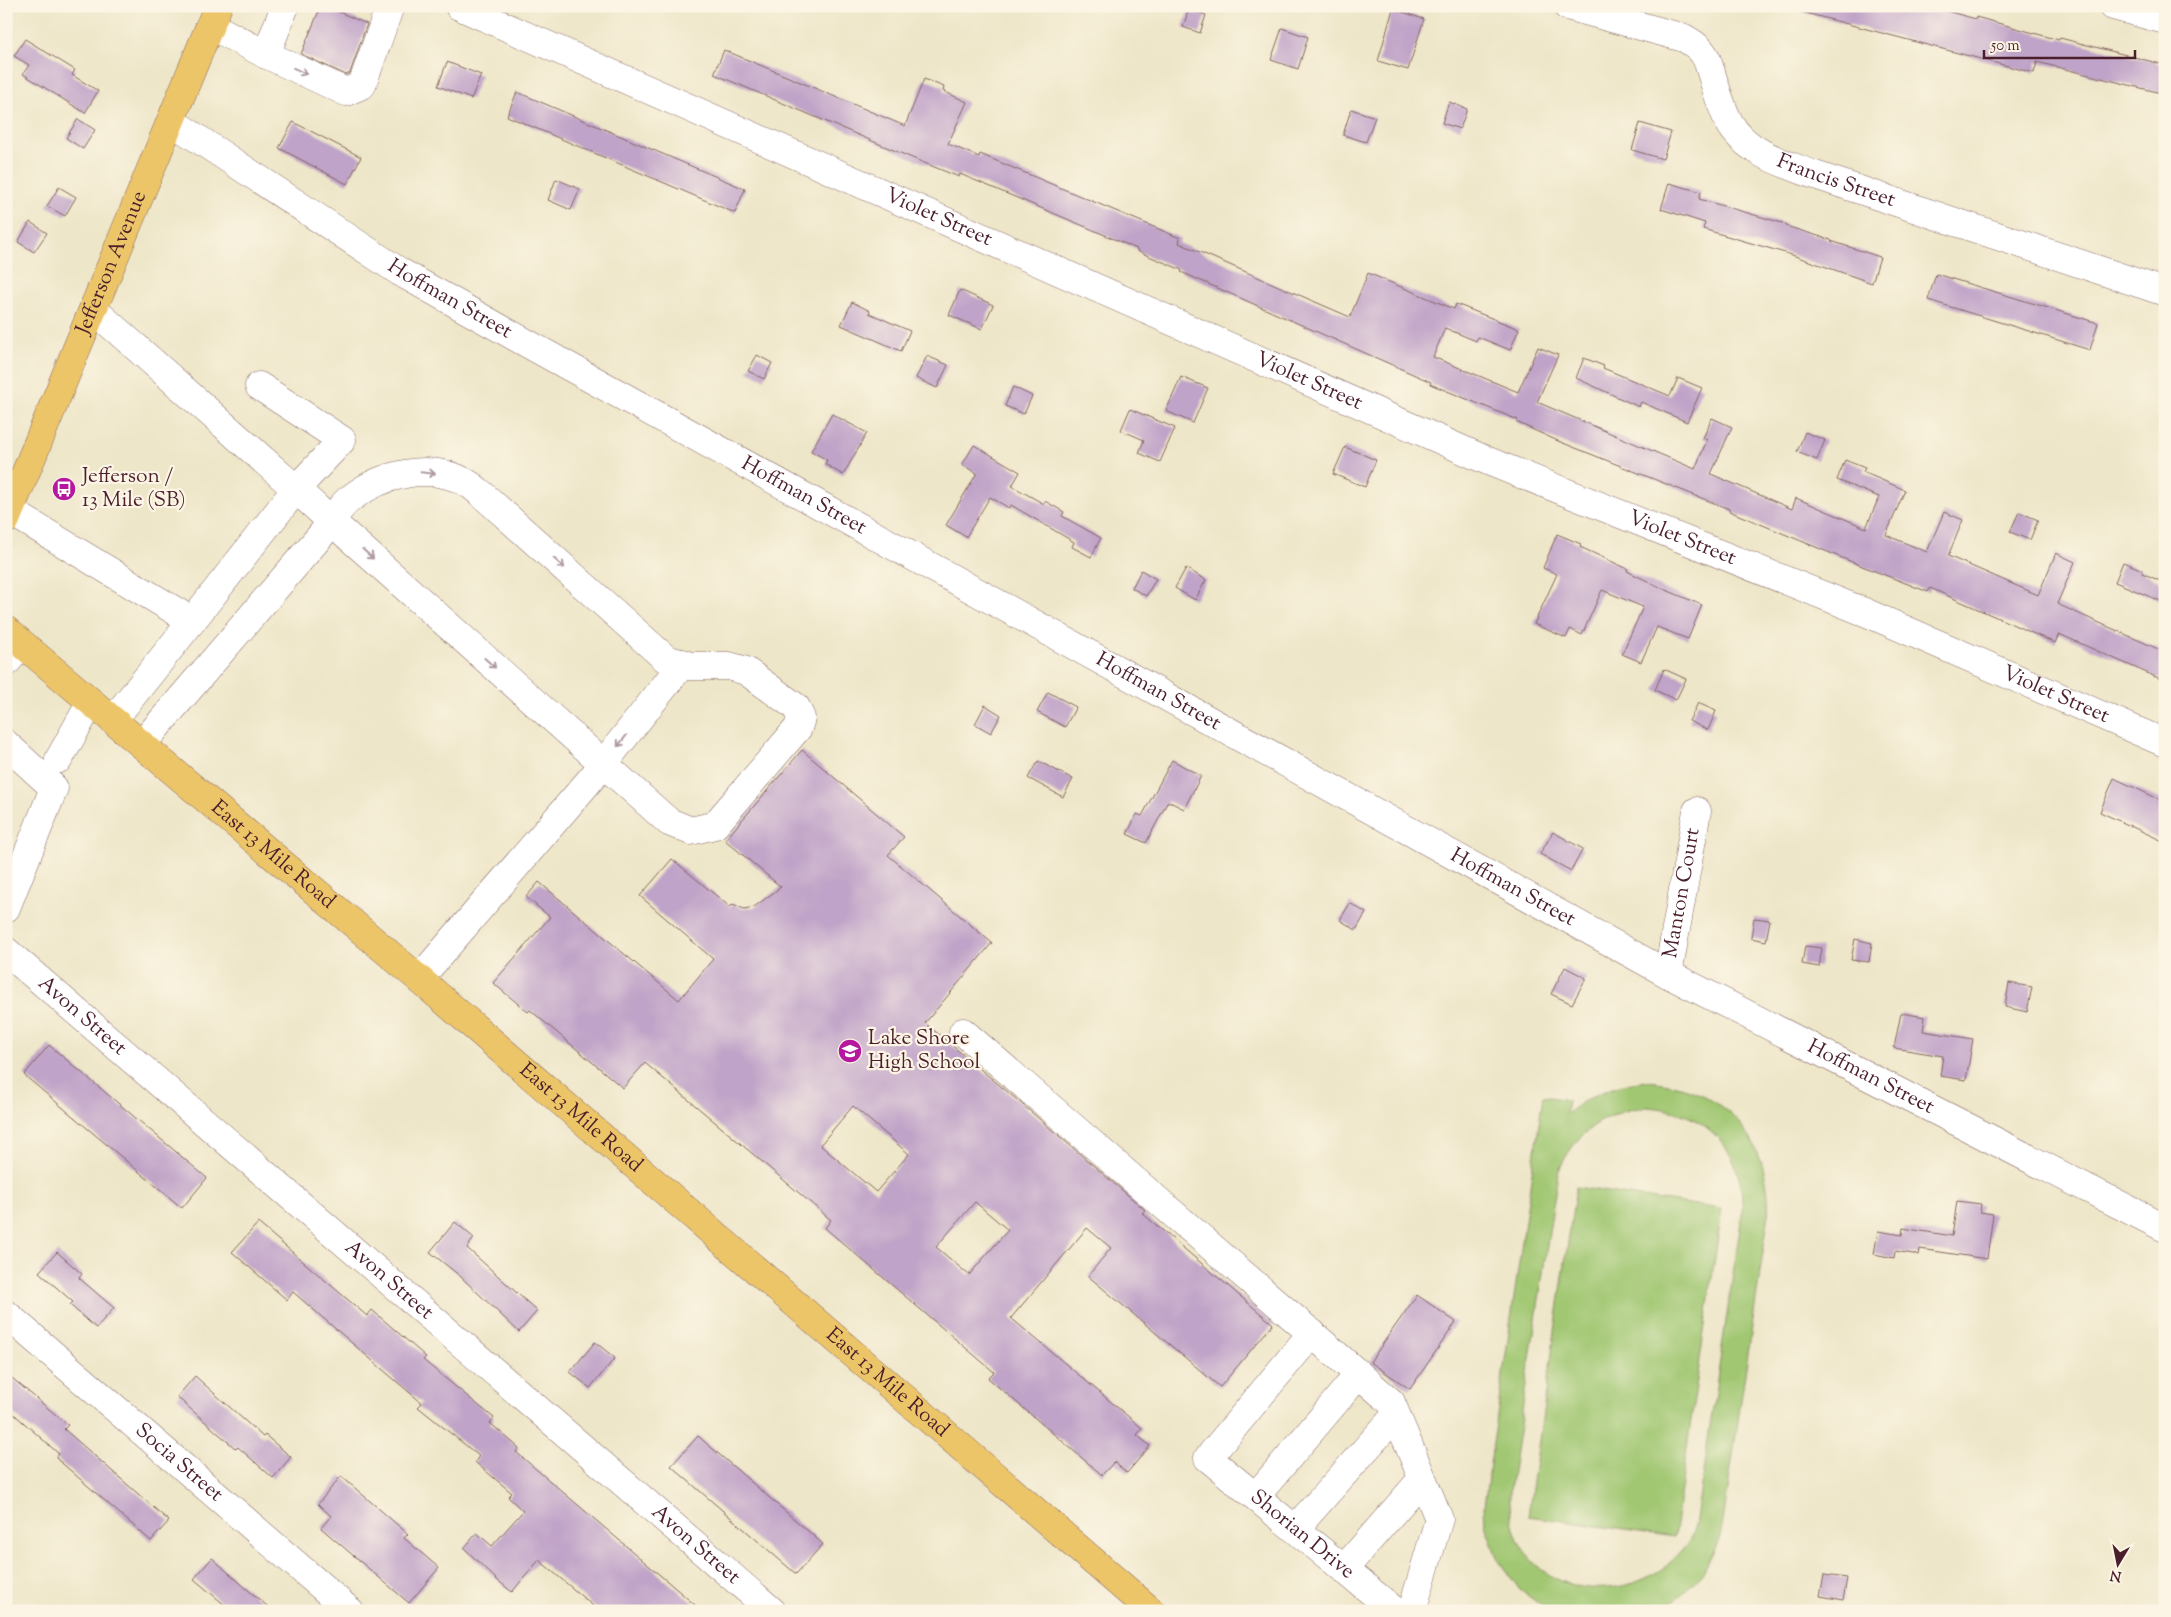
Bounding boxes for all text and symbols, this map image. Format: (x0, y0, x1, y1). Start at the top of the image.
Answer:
scale bar (1984, 28, 2135, 60)
text: 50 m (1990, 36, 2020, 57)
one-way arrow (292, 66, 307, 76)
street label: Francis Street (1772, 147, 1899, 216)
street label: Violet Street (880, 181, 997, 255)
street label: Jefferson Avenue (69, 187, 155, 340)
street label: Hoffman Street (381, 252, 517, 347)
street label: Violet Street (1250, 345, 1367, 419)
street label: Hoffman Street (735, 449, 872, 543)
place label: Jefferson / 13 Mile (SB) (81, 462, 186, 516)
one-way arrow (420, 468, 436, 478)
bus stop icon: Jefferson / 13 Mile (SB) (51, 476, 77, 502)
street label: Violet Street (1623, 504, 1740, 574)
one-way arrow (362, 549, 375, 560)
one-way arrow (553, 557, 566, 569)
street label: Hoffman Street (1090, 645, 1226, 739)
one-way arrow (483, 657, 496, 669)
street label: Violet Street (1997, 659, 2114, 732)
one-way arrow (616, 734, 627, 747)
street label: East 13 Mile Road (204, 794, 341, 917)
street label: Manton Court (1656, 826, 1709, 961)
street label: Hoffman Street (1444, 841, 1581, 935)
street label: Avon Street (31, 969, 133, 1063)
place label: Lake Shore High School (868, 1024, 980, 1078)
street label: Hoffman Street (1802, 1032, 1939, 1122)
school or university icon: Lake Shore High School (837, 1038, 863, 1064)
street label: East 13 Mile Road (512, 1056, 649, 1180)
street label: Avon Street (338, 1234, 440, 1328)
street label: East 13 Mile Road (819, 1321, 956, 1445)
street label: Socia Street (128, 1416, 229, 1510)
street label: Shorian Drive (1243, 1483, 1361, 1587)
street label: Avon Street (644, 1498, 746, 1592)
north arrow (2094, 1540, 2144, 1590)
text: N (2109, 1564, 2123, 1586)

